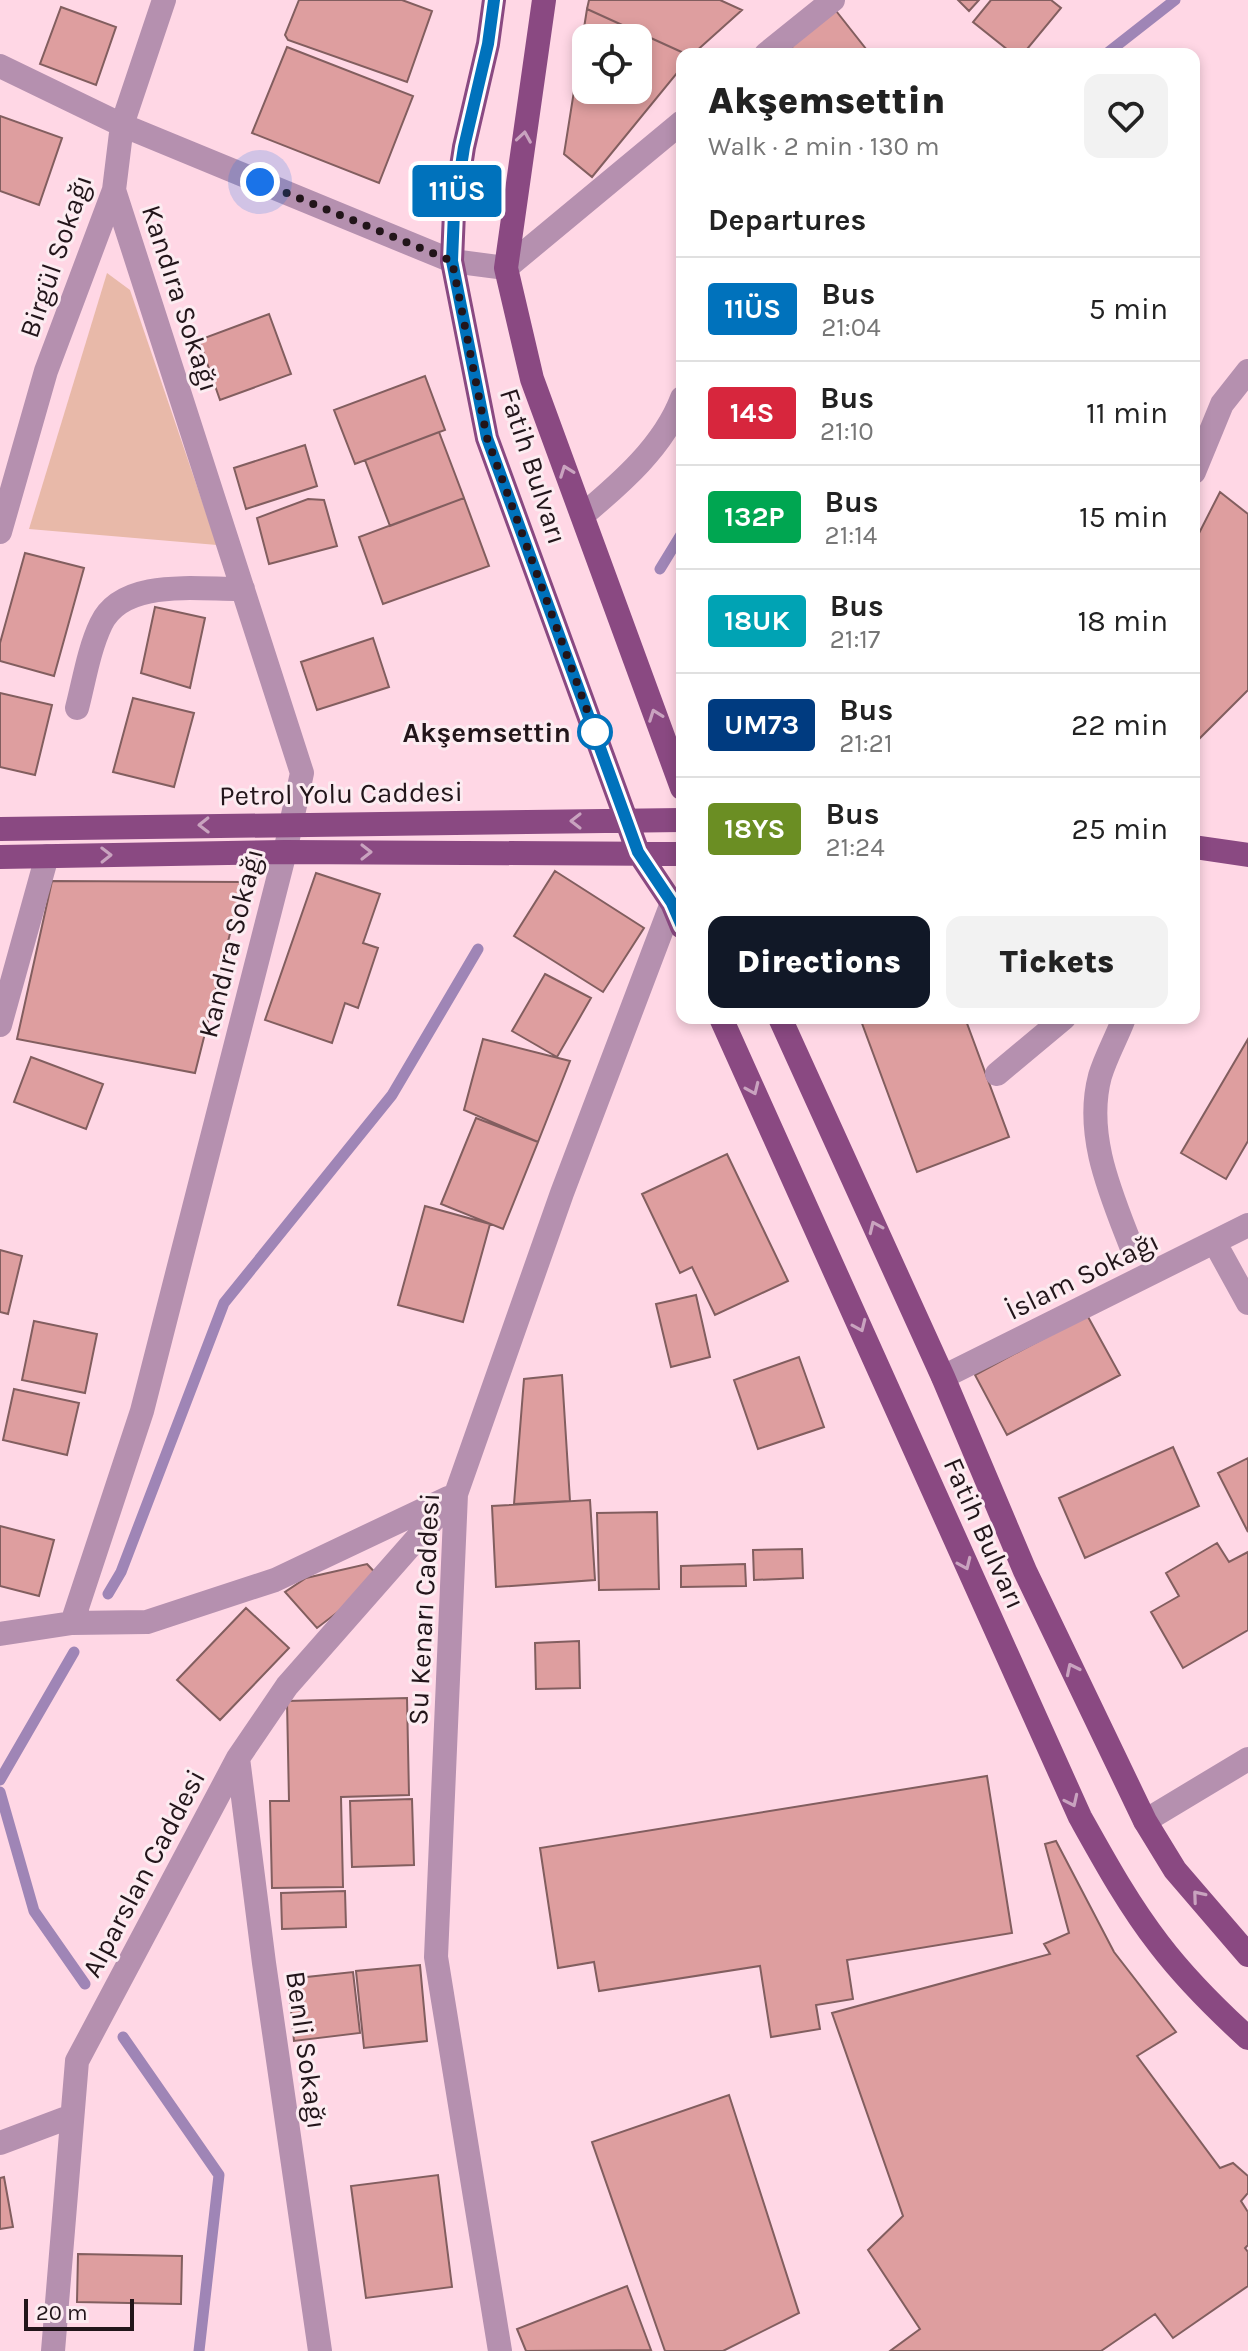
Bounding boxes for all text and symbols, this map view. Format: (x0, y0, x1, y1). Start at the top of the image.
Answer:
map controls (572, 24, 652, 104)
button: locate (572, 24, 652, 104)
button: heart (1084, 74, 1168, 158)
text: Akşemsettin (708, 78, 945, 123)
one-way arrow (515, 130, 532, 144)
text: Walk · 2 min · 130 m (708, 131, 940, 162)
your location (240, 162, 280, 202)
line badge: 11ÜS (401, 165, 513, 217)
street label: Birgül Sokağı (12, 170, 99, 342)
text: 11ÜS (428, 174, 486, 207)
street label: Kandıra Sokağı (135, 201, 226, 396)
text: Departures (708, 202, 866, 238)
text: Bus (821, 276, 875, 312)
text: 5 min (1089, 291, 1168, 327)
text: 11ÜS (724, 292, 781, 325)
text: 21:04 (821, 312, 881, 343)
text: Bus (820, 380, 874, 416)
street label: Fatih Bulvarı (493, 384, 574, 548)
text: 11 min (1086, 395, 1168, 431)
text: 14S (730, 396, 774, 429)
text: 21:10 (820, 416, 874, 447)
one-way arrow (559, 464, 576, 478)
text: Bus (825, 484, 879, 520)
text: 15 min (1079, 499, 1168, 535)
text: 132P (724, 500, 785, 533)
text: 21:14 (825, 520, 877, 551)
text: Bus (830, 588, 884, 624)
text: 18 min (1077, 603, 1168, 639)
text: 18UK (724, 604, 790, 637)
text: 21:17 (830, 624, 880, 655)
text: Bus (839, 692, 893, 728)
text: 22 min (1071, 707, 1168, 743)
text: UM73 (724, 708, 799, 741)
one-way arrow (649, 709, 665, 723)
marker: Akşemsettin (578, 715, 612, 749)
place label: Akşemsettin (402, 716, 571, 749)
text: 21:21 (839, 728, 892, 759)
street label: Petrol Yolu Caddesi (219, 775, 463, 812)
text: Bus (825, 796, 880, 832)
text: 25 min (1071, 811, 1168, 847)
one-way arrow (569, 812, 582, 829)
text: 18YS (724, 812, 785, 845)
one-way arrow (197, 817, 210, 834)
text: 21:24 (825, 832, 885, 863)
one-way arrow (360, 843, 373, 861)
street label: Kandıra Sokağı (191, 845, 270, 1041)
one-way arrow (100, 846, 113, 864)
button: Directions (708, 916, 930, 1008)
button: Tickets (946, 916, 1168, 1008)
one-way arrow (743, 1081, 759, 1095)
one-way arrow (869, 1221, 885, 1235)
street label: İslam Sokağı (1000, 1224, 1164, 1327)
one-way arrow (850, 1318, 866, 1333)
street label: Fatih Bulvarı (937, 1453, 1033, 1614)
street label: Su Kenarı Caddesi (401, 1492, 446, 1726)
one-way arrow (956, 1556, 972, 1570)
one-way arrow (1066, 1663, 1082, 1678)
street label: Alparslan Caddesi (75, 1764, 212, 1983)
one-way arrow (1062, 1793, 1078, 1807)
one-way arrow (1193, 1890, 1208, 1905)
street label: Benli Sokağı (279, 1969, 334, 2131)
scale bar (24, 2295, 134, 2331)
text: 20 m (36, 2300, 88, 2326)

